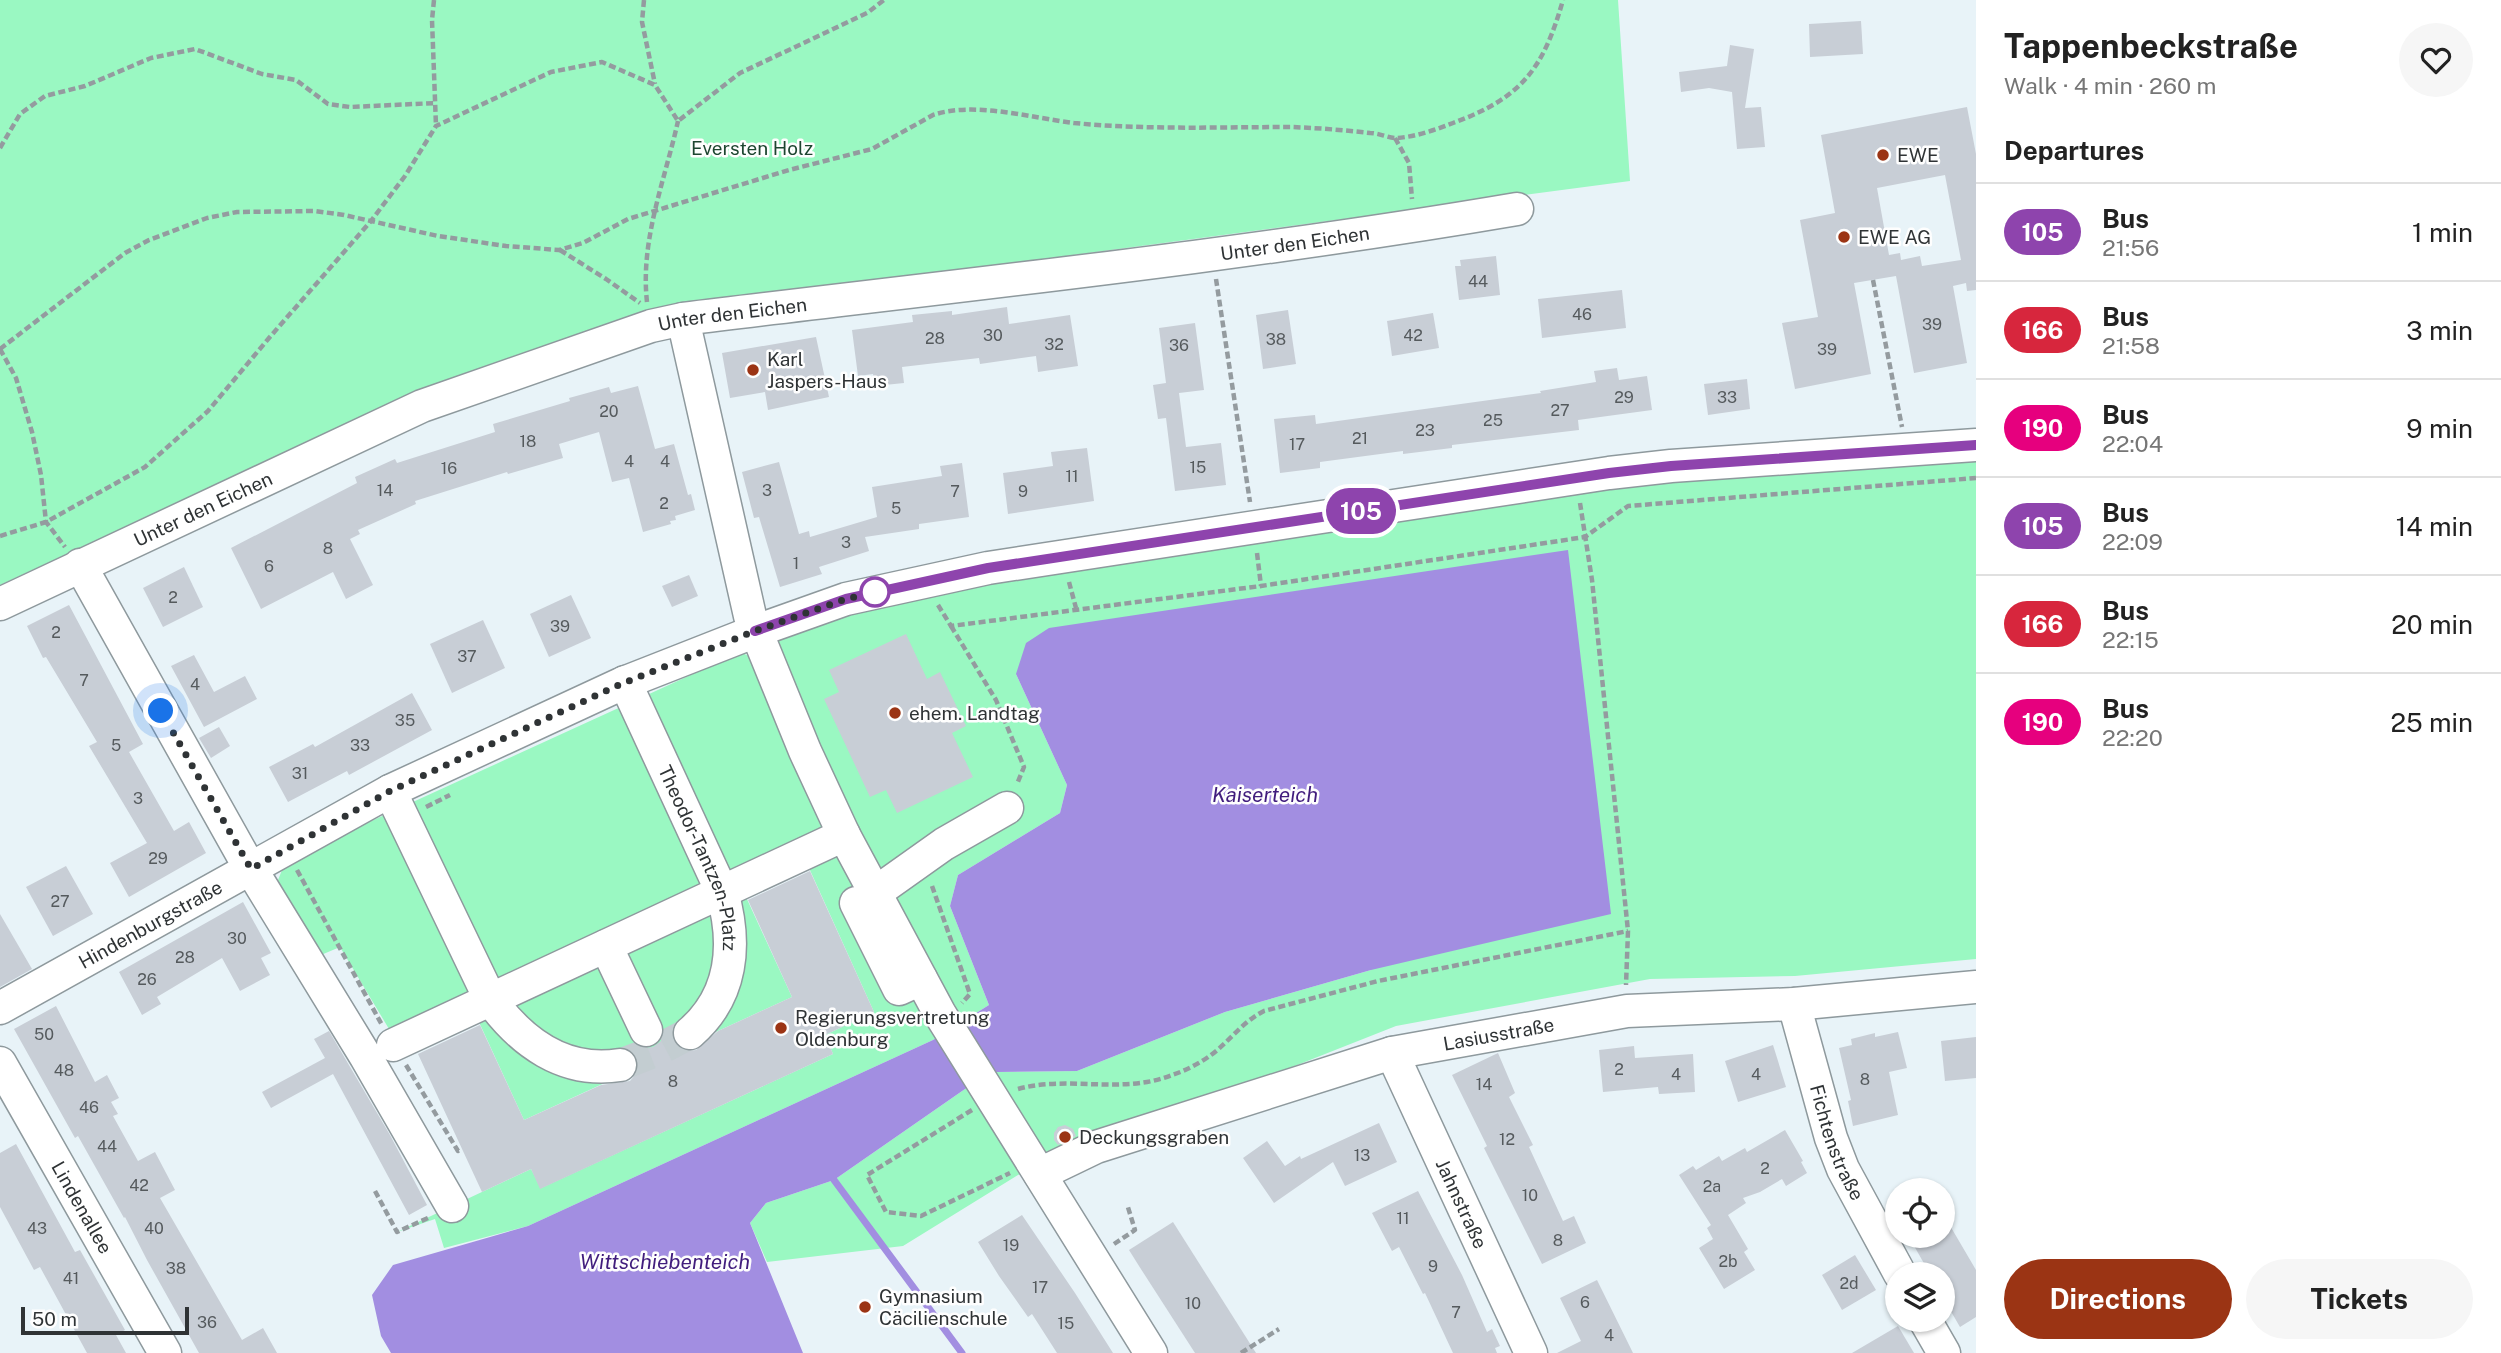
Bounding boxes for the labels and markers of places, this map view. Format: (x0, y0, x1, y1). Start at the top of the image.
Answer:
place label: EWE (1897, 144, 1939, 166)
marker: EWE (1875, 147, 1891, 163)
place label: EWE AG (1858, 226, 1931, 248)
marker: EWE AG (1836, 229, 1852, 245)
place label: Karl Jaspers-Haus (767, 348, 887, 392)
marker: Karl Jaspers-Haus (745, 362, 761, 378)
unlabelled marker (860, 577, 890, 607)
place label: ehem. Landtag (909, 702, 1040, 724)
marker: ehem. Landtag (887, 705, 903, 721)
place label: Regierungsvertretung Oldenburg (795, 1006, 990, 1050)
marker: Regierungsvertretung Oldenburg (773, 1020, 789, 1036)
place label: Deckungsgraben (1079, 1126, 1229, 1148)
marker: Deckungsgraben (1057, 1129, 1073, 1145)
place label: Gymnasium Cäcilienschule (879, 1285, 1007, 1329)
marker: Gymnasium Cäcilienschule (857, 1299, 873, 1315)

